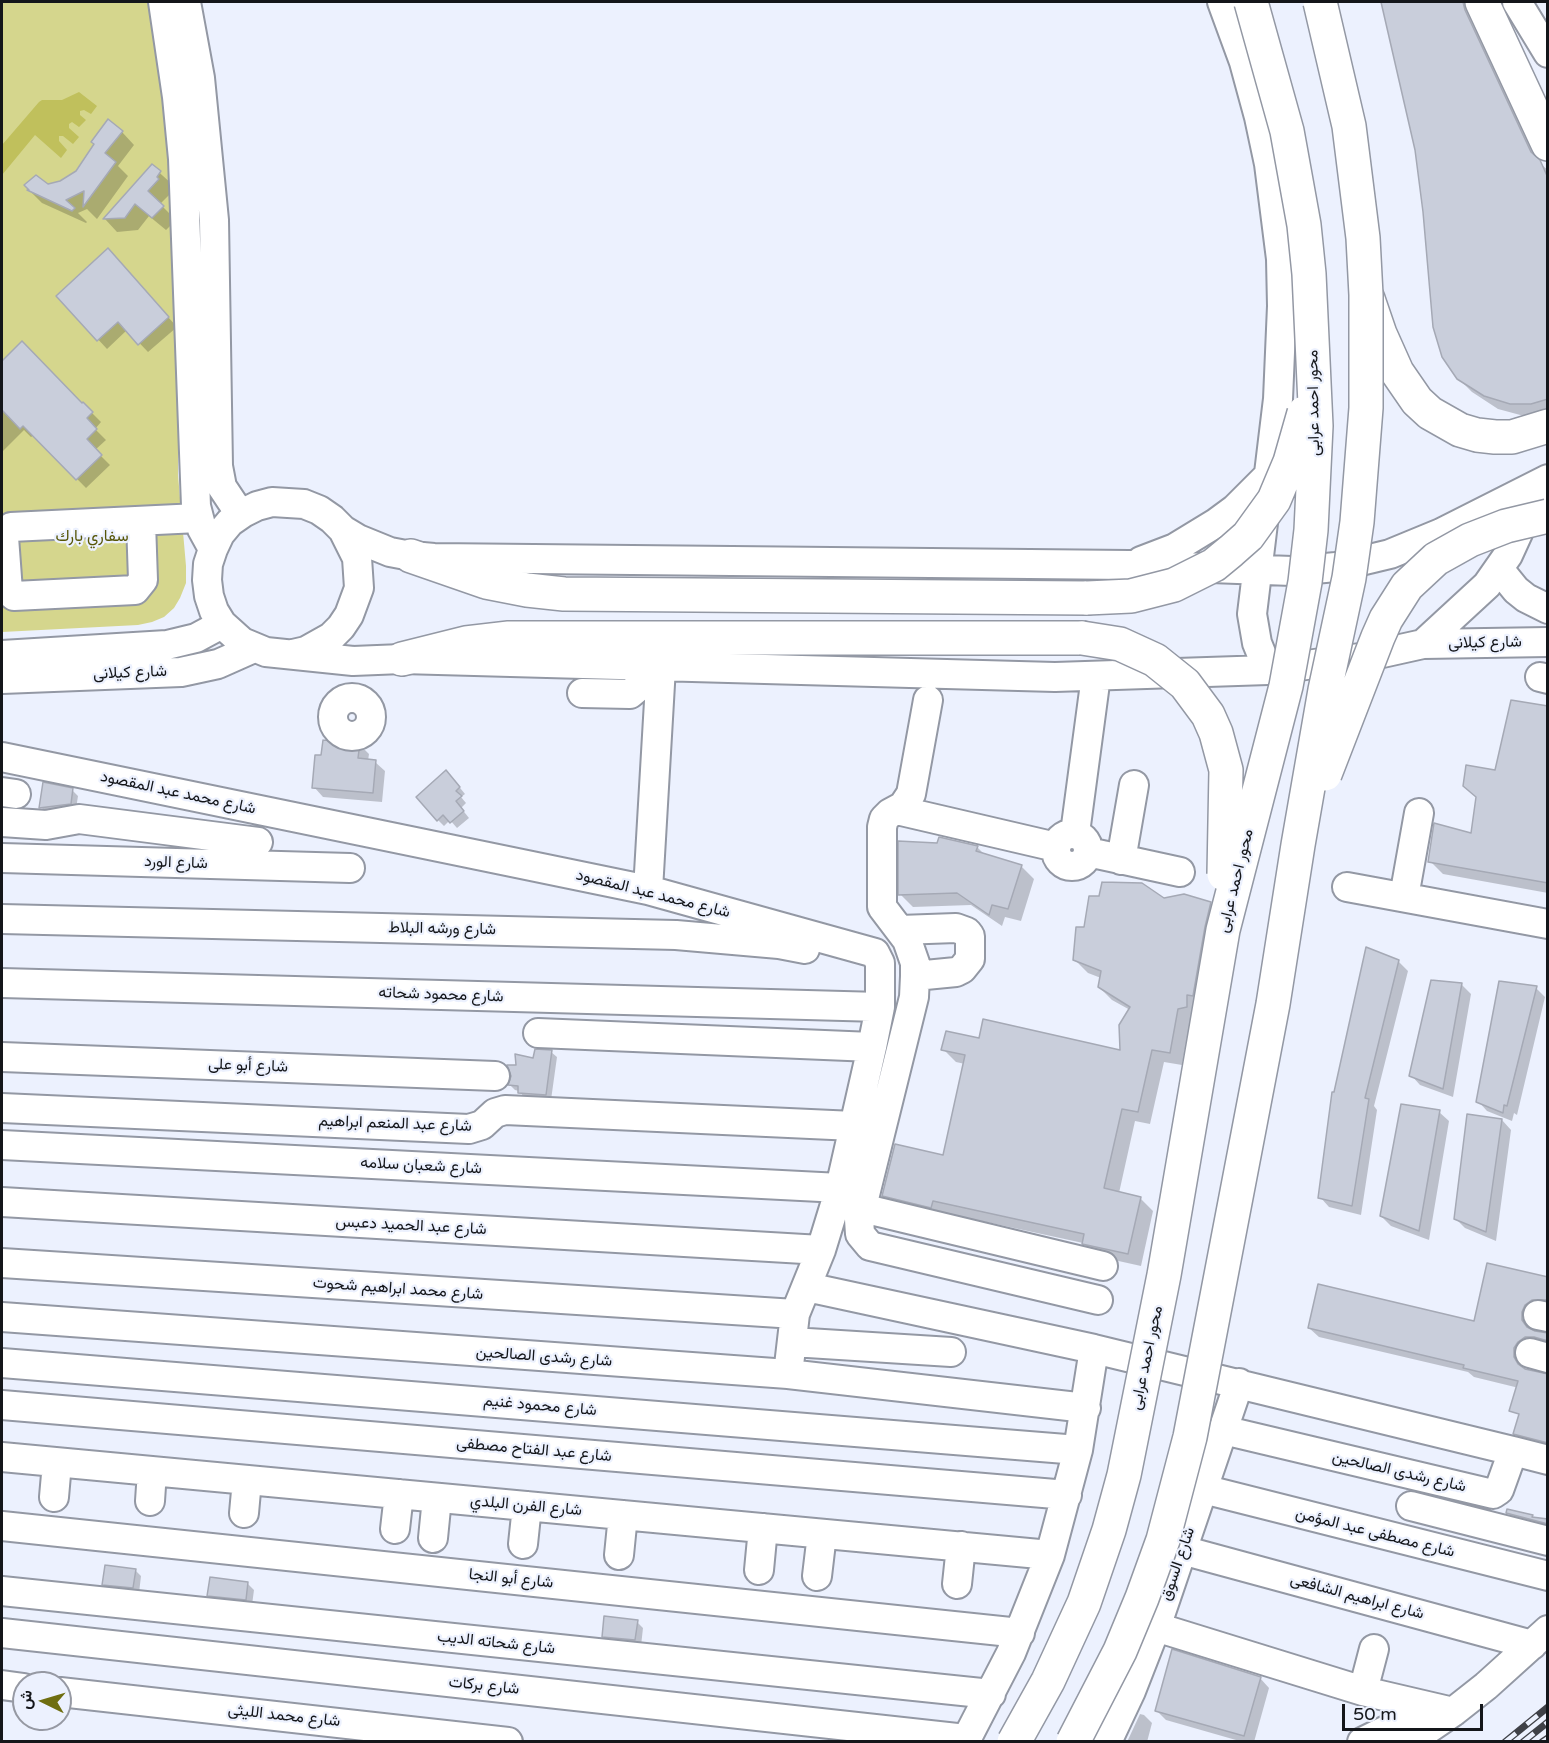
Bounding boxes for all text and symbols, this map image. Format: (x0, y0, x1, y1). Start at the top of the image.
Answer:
street label: محور احمد عرابى (1303, 350, 1325, 456)
park label: سفاري بارك (55, 527, 129, 547)
street label: شارع كيلانى (1448, 633, 1522, 653)
street label: شارع كيلانى (93, 662, 167, 684)
street label: شارع محمد عبد المقصود (99, 767, 257, 819)
street label: محور احمد عرابى (1214, 827, 1258, 935)
street label: شارع الورد (144, 852, 208, 874)
street label: شارع محمد عبد المقصود (574, 866, 732, 922)
street label: شارع ورشه البلاط (388, 918, 496, 940)
street label: شارع محمود شحاته (378, 983, 504, 1007)
street label: شارع أبو على (208, 1055, 288, 1077)
street label: شارع عبد المنعم ابراهيم (318, 1112, 472, 1136)
street label: شارع شعبان سلامه (360, 1153, 482, 1179)
street label: شارع عبد الحميد دعبس (335, 1212, 487, 1240)
street label: شارع محمد ابراهيم شحوت (312, 1273, 484, 1305)
street label: محور احمد عرابى (1127, 1304, 1167, 1412)
street label: شارع رشدى الصالحين (475, 1343, 613, 1371)
street label: شارع محمود غنيم (483, 1391, 597, 1421)
street label: شارع عبد الفتاح مصطفى (456, 1434, 612, 1466)
street label: شارع رشدى الصالحين (1330, 1447, 1468, 1497)
street label: شارع الفرن البلدي (469, 1492, 583, 1520)
street label: شارع مصطفى عبد المؤمن (1294, 1504, 1456, 1562)
street label: شارع السوق (1156, 1525, 1200, 1603)
street label: شارع أبو النجا (468, 1565, 554, 1593)
street label: شارع ابراهيم الشافعى (1288, 1570, 1426, 1624)
street label: شارع شحاته الديب (436, 1627, 556, 1659)
north arrow (12, 1671, 72, 1731)
street label: شارع بركات (448, 1673, 520, 1699)
text: ش (15, 1689, 37, 1710)
scale bar (1345, 1692, 1486, 1730)
street label: شارع محمد الليثى (227, 1701, 341, 1731)
text: 50 m (1353, 1703, 1397, 1725)

